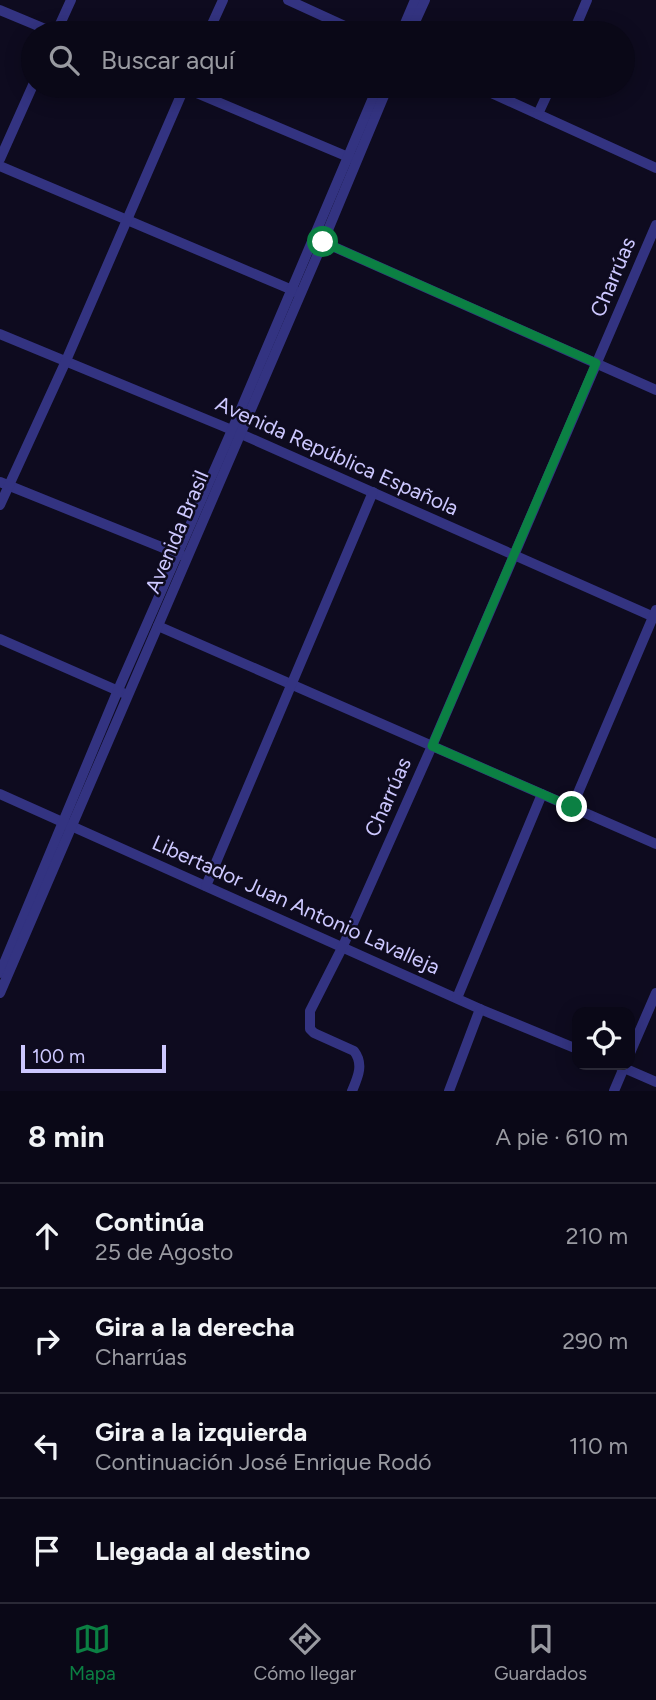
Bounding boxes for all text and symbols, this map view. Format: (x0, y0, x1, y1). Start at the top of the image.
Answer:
search box (21, 21, 635, 98)
icon: search (45, 41, 83, 79)
text: Buscar aquí (101, 44, 235, 76)
route start (307, 226, 338, 257)
street label: Charrúas (585, 233, 640, 320)
street label: Avenida República Española (212, 391, 463, 521)
street label: Avenida Brasil (139, 467, 214, 597)
street label: Charrúas (359, 753, 416, 840)
route end (556, 791, 587, 822)
street label: Libertador Juan Antonio Lavalleja (149, 830, 444, 979)
map controls (572, 1007, 635, 1070)
button: locate (572, 1007, 635, 1070)
scale bar (21, 1042, 166, 1074)
text: 100 m (32, 1045, 85, 1068)
text: 8 min (28, 1118, 105, 1155)
text: A pie · 610 m (496, 1123, 628, 1151)
text: Continúa (95, 1206, 204, 1238)
icon: ahead (28, 1217, 66, 1255)
text: 210 m (566, 1222, 628, 1250)
text: 25 de Agosto (95, 1238, 233, 1266)
text: Gira a la derecha (95, 1311, 295, 1343)
icon: right (28, 1322, 66, 1360)
text: 290 m (562, 1327, 628, 1355)
text: Charrúas (95, 1343, 187, 1371)
text: Gira a la izquierda (95, 1416, 307, 1448)
icon: left (28, 1427, 66, 1465)
text: 110 m (569, 1432, 628, 1460)
text: Continuación José Enrique Rodó (95, 1448, 431, 1476)
icon: arrive (28, 1532, 66, 1570)
text: Llegada al destino (95, 1535, 310, 1567)
tab: Mapa (69, 1620, 116, 1685)
tab: Cómo llegar (254, 1620, 356, 1685)
tab: Guardados (494, 1620, 587, 1685)

